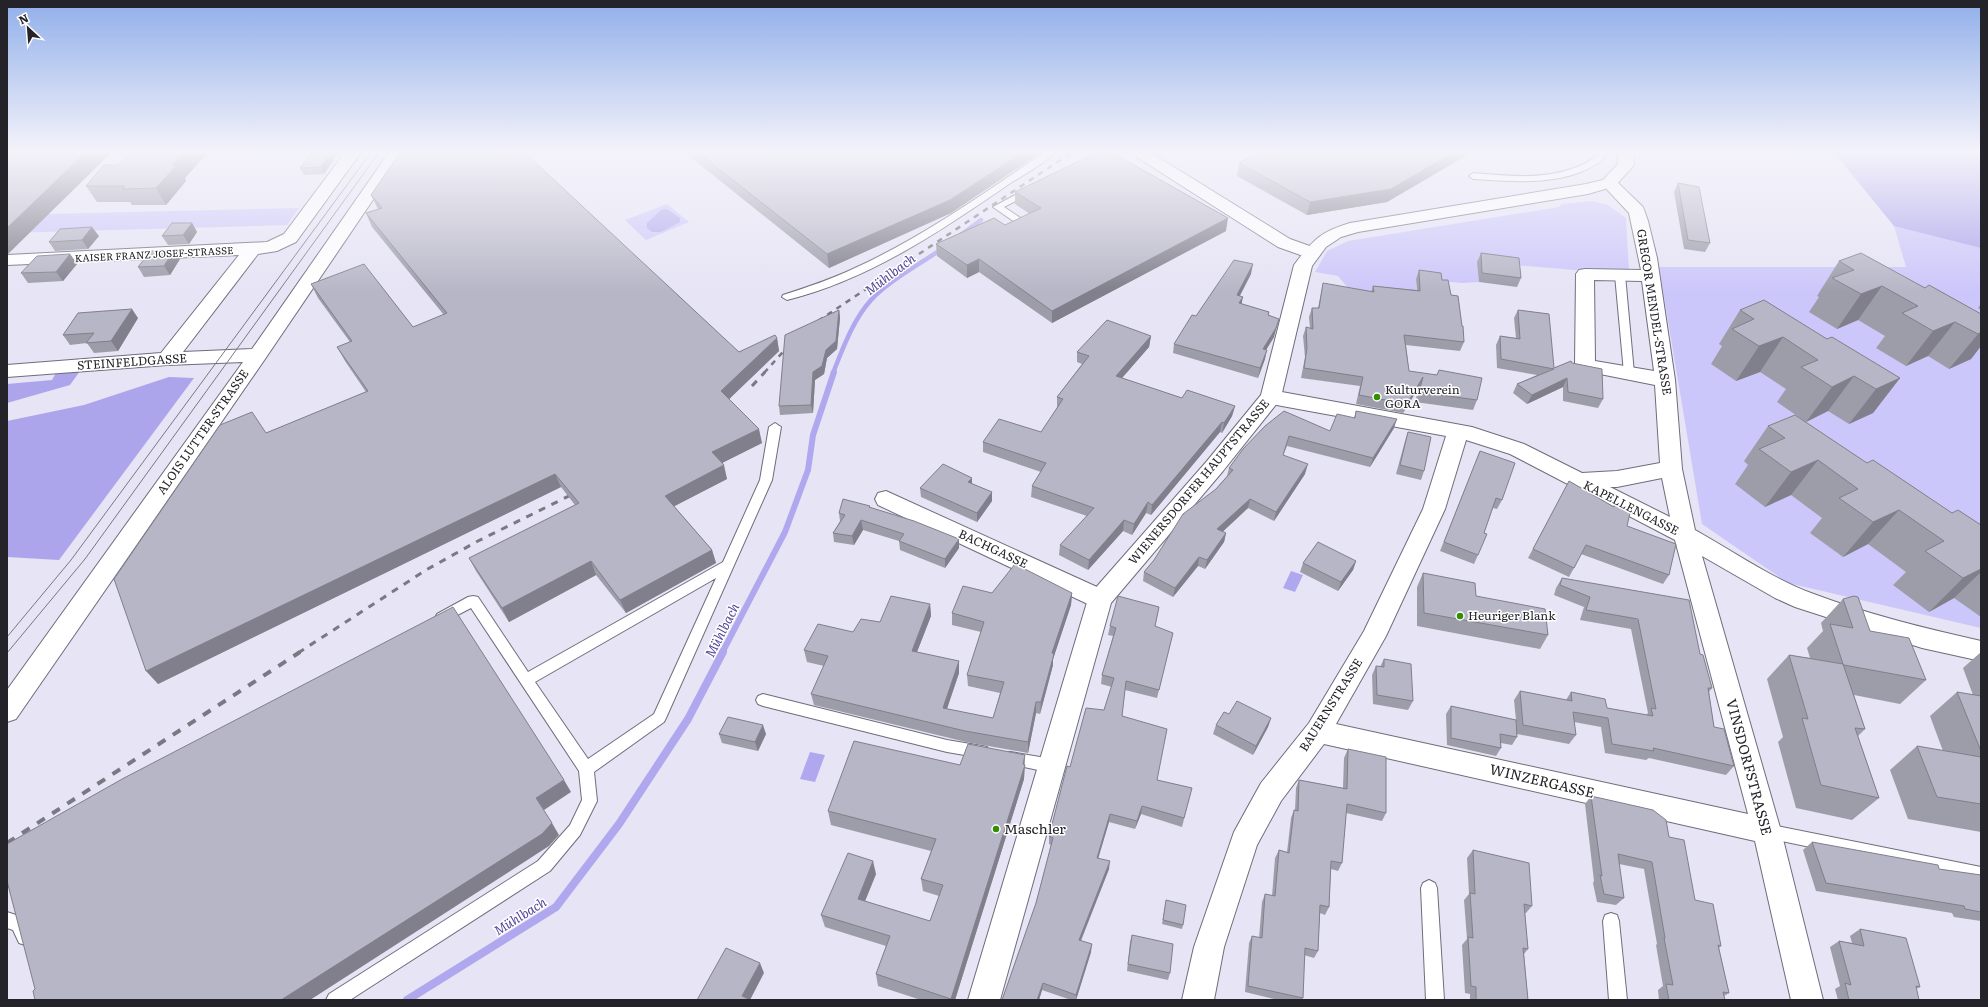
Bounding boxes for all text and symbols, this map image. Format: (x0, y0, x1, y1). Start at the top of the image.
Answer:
north arrow (8, 8, 48, 48)
text: N (16, 9, 31, 27)
street label: GREGOR MENDEL-STRASSE (1633, 227, 1677, 397)
street label: KAISER FRANZ JOSEF-STRASSE (74, 242, 234, 265)
water label: Mühlbach (861, 248, 919, 299)
street label: STEINFELDGASSE (76, 348, 188, 374)
street label: ALOIS LUTTER-STRASSE (152, 365, 253, 498)
place label: Kulturverein GORA (1385, 380, 1460, 412)
marker: Kulturverein GORA (1372, 392, 1382, 402)
street label: WIENERSDORFER HAUPTSTRASSE (1123, 394, 1273, 568)
street label: KAPELLENGASSE (1580, 475, 1683, 539)
street label: BACHGASSE (956, 524, 1031, 572)
water label: Mühlbach (700, 599, 744, 660)
place label: Heuriger Blank (1468, 606, 1556, 624)
marker: Heuriger Blank (1455, 611, 1465, 621)
street label: BAUERNSTRASSE (1294, 654, 1366, 755)
street label: VINSDORFSTRASSE (1722, 696, 1778, 837)
street label: WINZERGASSE (1488, 758, 1597, 802)
place label: Maschler (1004, 818, 1066, 838)
marker: Maschler (991, 824, 1001, 834)
water label: Mühlbach (490, 892, 550, 939)

